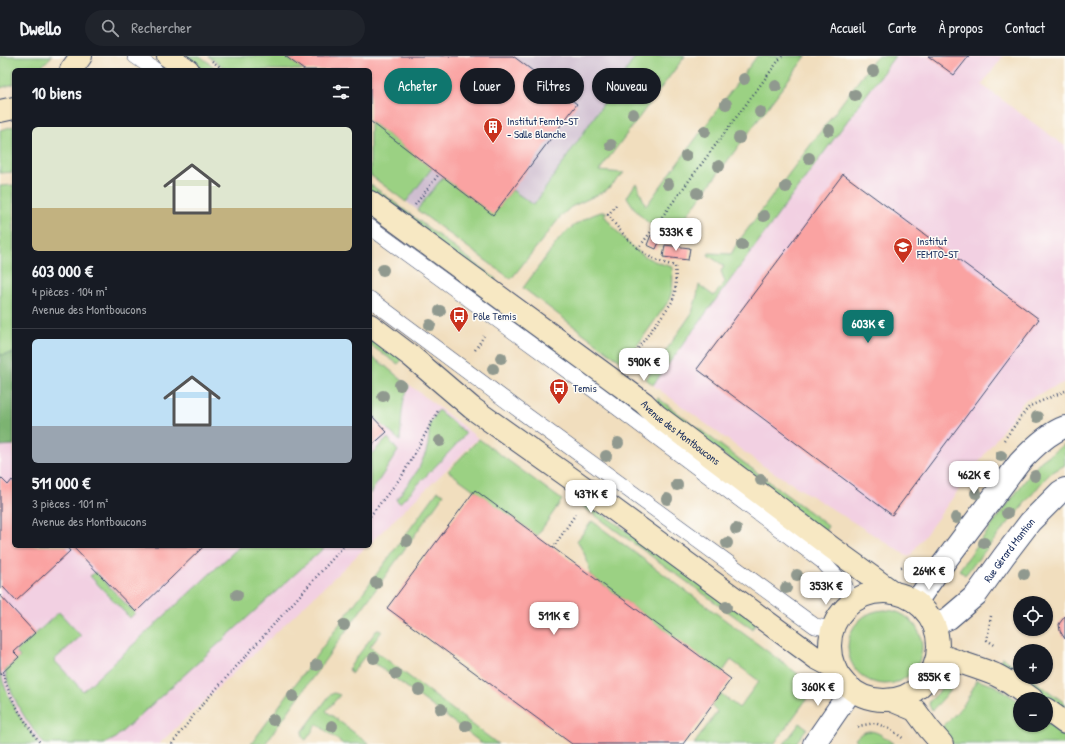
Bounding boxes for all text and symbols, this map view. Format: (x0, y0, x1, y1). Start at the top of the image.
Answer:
search box (85, 10, 365, 46)
text: Dwello (20, 15, 61, 41)
icon: search (99, 17, 121, 39)
text: Rechercher (131, 17, 192, 38)
text: Accueil (830, 18, 866, 37)
text: Carte (888, 18, 917, 37)
text: À propos (939, 18, 983, 37)
text: Contact (1005, 18, 1045, 37)
chip: Acheter (384, 68, 452, 104)
chip: Louer (460, 68, 515, 104)
chip: Filtres (523, 68, 584, 104)
chip: Nouveau (592, 68, 661, 104)
text: 10 biens (32, 81, 82, 104)
icon: filters (330, 81, 352, 103)
place label: Institut Femto-ST - Salle Blanche (507, 114, 579, 141)
building icon: Institut Femto-ST - Salle Blanche (482, 116, 504, 144)
icon: home (156, 153, 228, 225)
pin: 533K € (643, 218, 709, 252)
text: 533K € (659, 222, 693, 240)
place label: Institut FEMTO-ST (916, 234, 959, 261)
school or university icon: Institut FEMTO-ST (892, 236, 914, 264)
text: 603 000 € (32, 259, 93, 282)
text: 4 pièces · 104 m² (32, 282, 108, 300)
text: Avenue des Montboucons (32, 300, 146, 318)
bus stop icon: Pôle Temis (448, 305, 470, 333)
place label: Pôle Temis (473, 309, 516, 323)
pin: 603K € (835, 310, 901, 344)
text: 603K € (852, 314, 884, 332)
pin: 590K € (611, 348, 677, 382)
text: 590K € (628, 352, 660, 370)
icon: home (156, 365, 228, 437)
bus stop icon: Temis (548, 377, 570, 405)
place label: Temis (573, 381, 597, 395)
street label: Avenue des Montboucons (638, 397, 723, 468)
pin: 462K € (941, 461, 1007, 495)
text: 462K € (958, 465, 990, 483)
text: 511 000 € (32, 471, 90, 494)
pin: 437K € (558, 480, 624, 514)
text: 437K € (574, 484, 608, 502)
text: 3 pièces · 101 m² (32, 494, 108, 512)
text: Avenue des Montboucons (32, 512, 146, 530)
street label: Rue Gérard Mantion (980, 514, 1038, 585)
pin: 264K € (896, 557, 962, 591)
text: 264K € (913, 561, 945, 579)
pin: 353K € (793, 572, 859, 606)
text: 353K € (809, 576, 843, 594)
map controls (1013, 596, 1053, 732)
button: locate (1013, 596, 1053, 636)
pin: 511K € (521, 602, 587, 636)
text: 511K € (539, 606, 569, 624)
button: + (1013, 644, 1053, 684)
pin: 855K € (901, 663, 967, 697)
text: 855K € (918, 667, 950, 685)
pin: 360K € (785, 673, 851, 707)
text: 360K € (802, 677, 834, 695)
button: − (1013, 692, 1053, 732)

